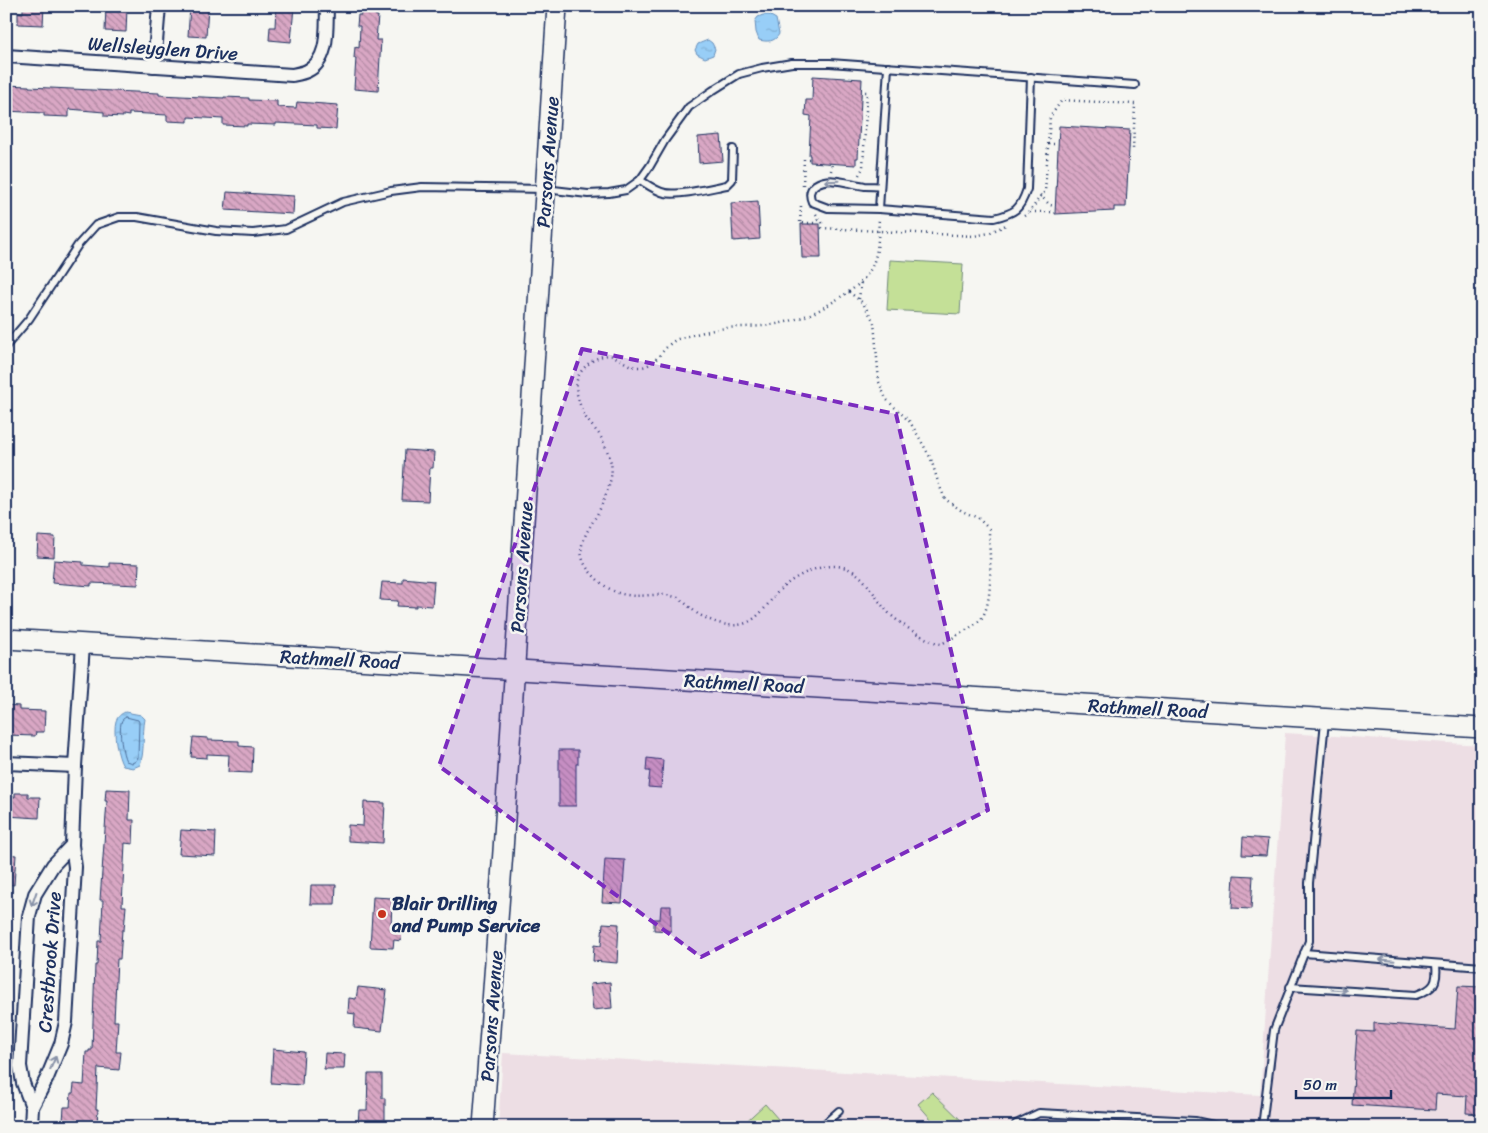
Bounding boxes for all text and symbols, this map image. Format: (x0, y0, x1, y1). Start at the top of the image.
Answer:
street label: Wellsleyglen Drive (87, 27, 239, 70)
street label: Parsons Avenue (526, 95, 569, 229)
one-way arrow (825, 177, 841, 186)
street label: Parsons Avenue (500, 500, 543, 634)
street label: Rathmell Road (279, 640, 403, 679)
street label: Rathmell Road (683, 664, 807, 703)
street label: Rathmell Road (1087, 689, 1211, 728)
place label: Blair Drilling and Pump Service (391, 887, 540, 942)
street label: Crestbrook Drive (28, 890, 71, 1034)
one-way arrow (29, 890, 38, 906)
marker: Blair Drilling and Pump Service (376, 908, 388, 920)
street label: Parsons Avenue (470, 949, 513, 1083)
one-way arrow (1379, 955, 1395, 964)
one-way arrow (1331, 986, 1347, 995)
one-way arrow (49, 1056, 59, 1071)
scale bar (1296, 1068, 1390, 1100)
text: 50 m (1303, 1072, 1338, 1098)

